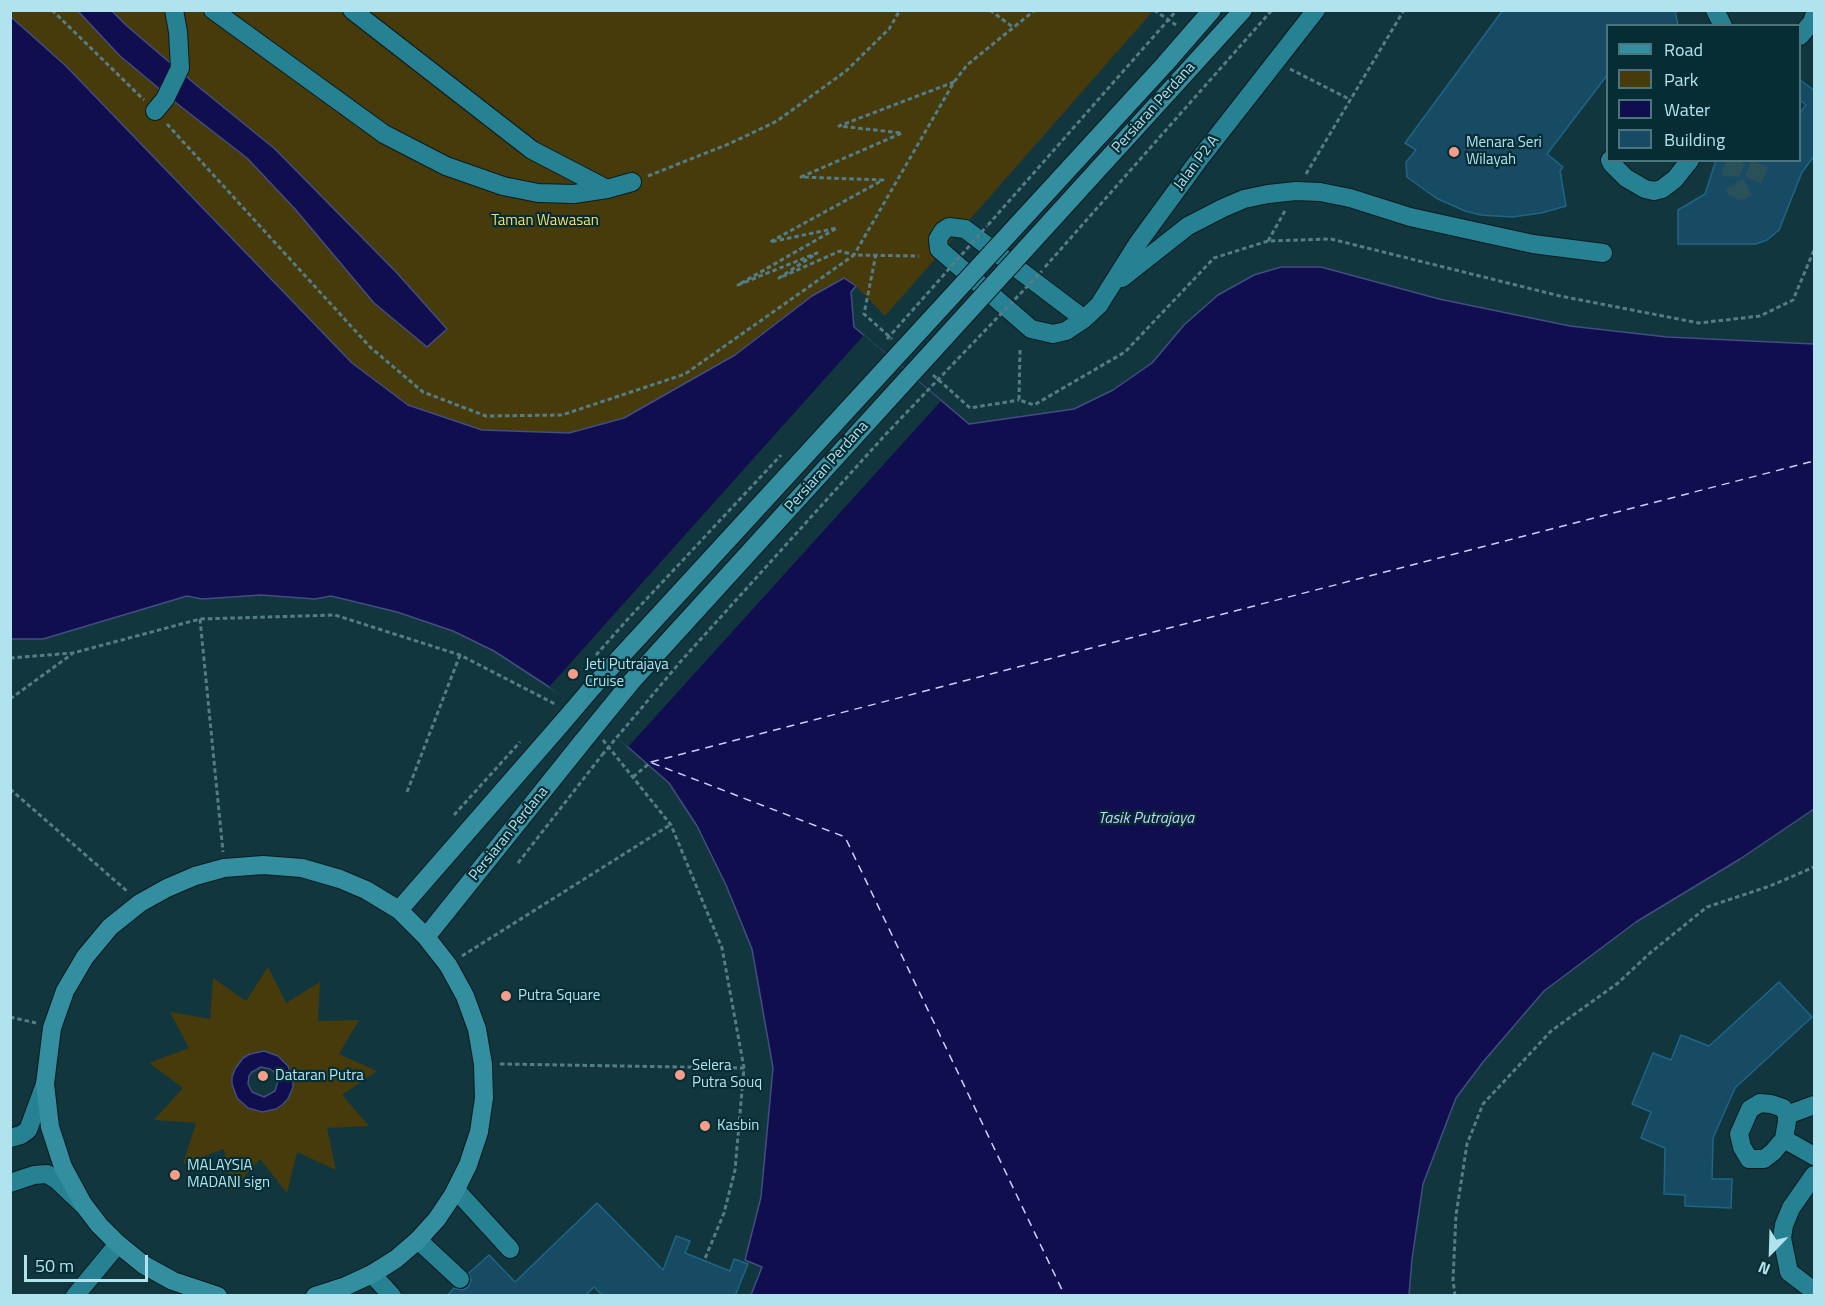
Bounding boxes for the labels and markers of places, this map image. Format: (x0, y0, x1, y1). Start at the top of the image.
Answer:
place label: Menara Seri Wilayah (1466, 134, 1542, 169)
marker: Menara Seri Wilayah (1447, 145, 1461, 159)
place label: Jeti Putrajaya Cruise (585, 656, 669, 691)
marker: Jeti Putrajaya Cruise (566, 667, 580, 681)
place label: Putra Square (518, 987, 600, 1005)
marker: Putra Square (499, 989, 513, 1003)
place label: Selera Putra Souq (692, 1057, 762, 1092)
place label: Dataran Putra (275, 1067, 364, 1085)
marker: Selera Putra Souq (673, 1068, 687, 1082)
marker: Dataran Putra (256, 1069, 270, 1083)
place label: Kasbin (717, 1117, 759, 1135)
marker: Kasbin (698, 1119, 712, 1133)
place label: MALAYSIA MADANI sign (187, 1157, 270, 1192)
marker: MALAYSIA MADANI sign (168, 1168, 182, 1182)

